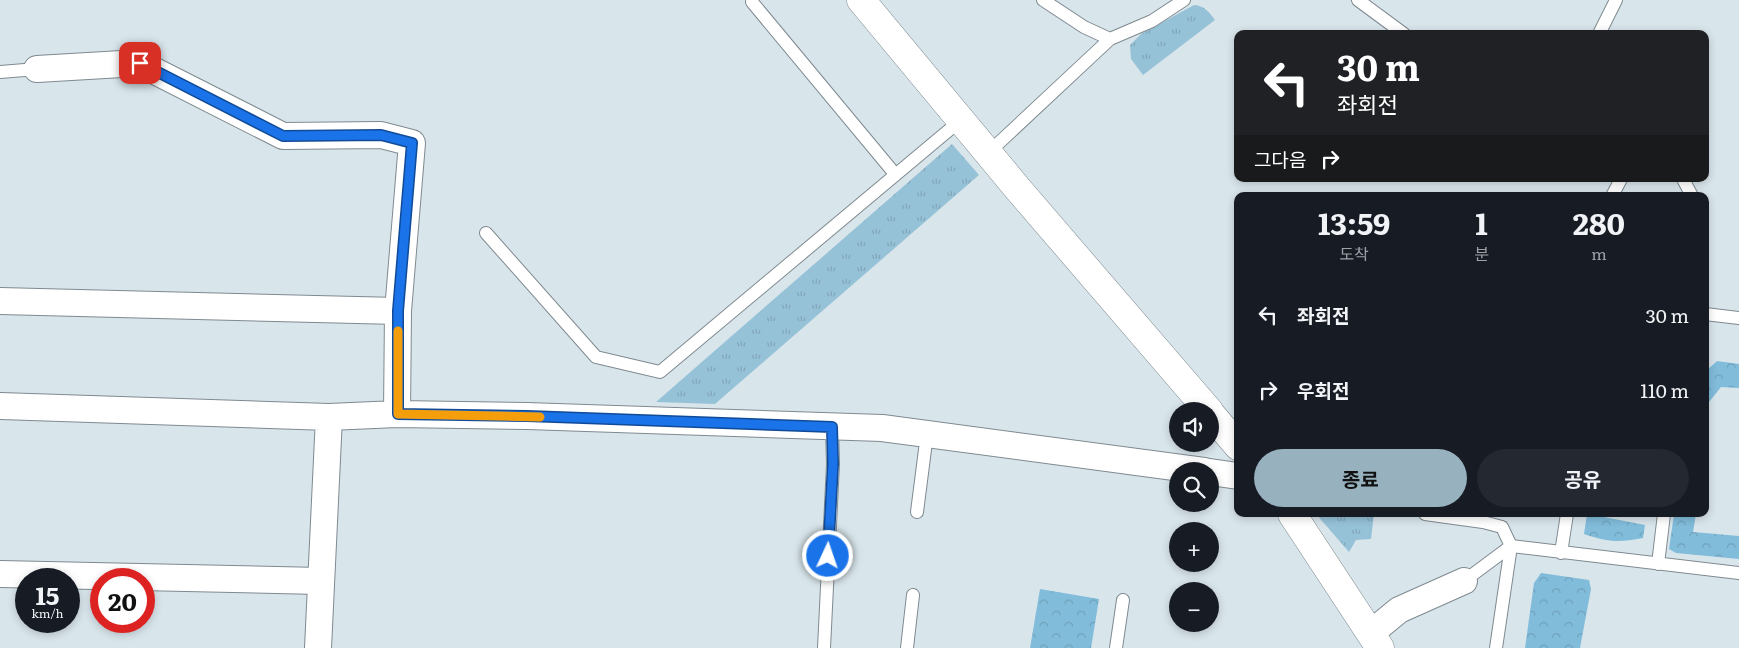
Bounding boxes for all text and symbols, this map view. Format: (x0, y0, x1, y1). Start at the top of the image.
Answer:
text: 30 m (1337, 40, 1420, 92)
pin (119, 42, 161, 84)
icon: arrive (126, 49, 154, 77)
icon: left (1254, 50, 1319, 115)
text: 좌회전 (1337, 87, 1398, 120)
text: 그다음 (1254, 145, 1306, 173)
icon: right (1316, 145, 1344, 173)
text: 13:59 (1318, 200, 1390, 244)
text: 1 (1475, 200, 1488, 244)
text: 280 (1573, 200, 1625, 244)
text: 도착 (1339, 241, 1369, 265)
text: 분 (1474, 241, 1489, 265)
text: m (1591, 241, 1607, 265)
icon: left (1254, 301, 1282, 329)
text: 좌회전 (1297, 301, 1349, 329)
text: 30 m (1645, 301, 1689, 329)
icon: right (1254, 376, 1282, 404)
text: 우회전 (1297, 376, 1349, 404)
text: 110 m (1640, 376, 1689, 404)
map controls (1169, 402, 1219, 632)
button: sound (1169, 402, 1219, 452)
button: 종료 (1254, 449, 1467, 507)
button: 공유 (1477, 449, 1689, 507)
button: search (1169, 462, 1219, 512)
button: + (1169, 522, 1219, 572)
position arrow (801, 529, 853, 581)
speed limit sign: 20 (90, 568, 155, 633)
text: 15 (36, 576, 59, 613)
button: − (1169, 582, 1219, 632)
text: km/h (32, 604, 63, 622)

